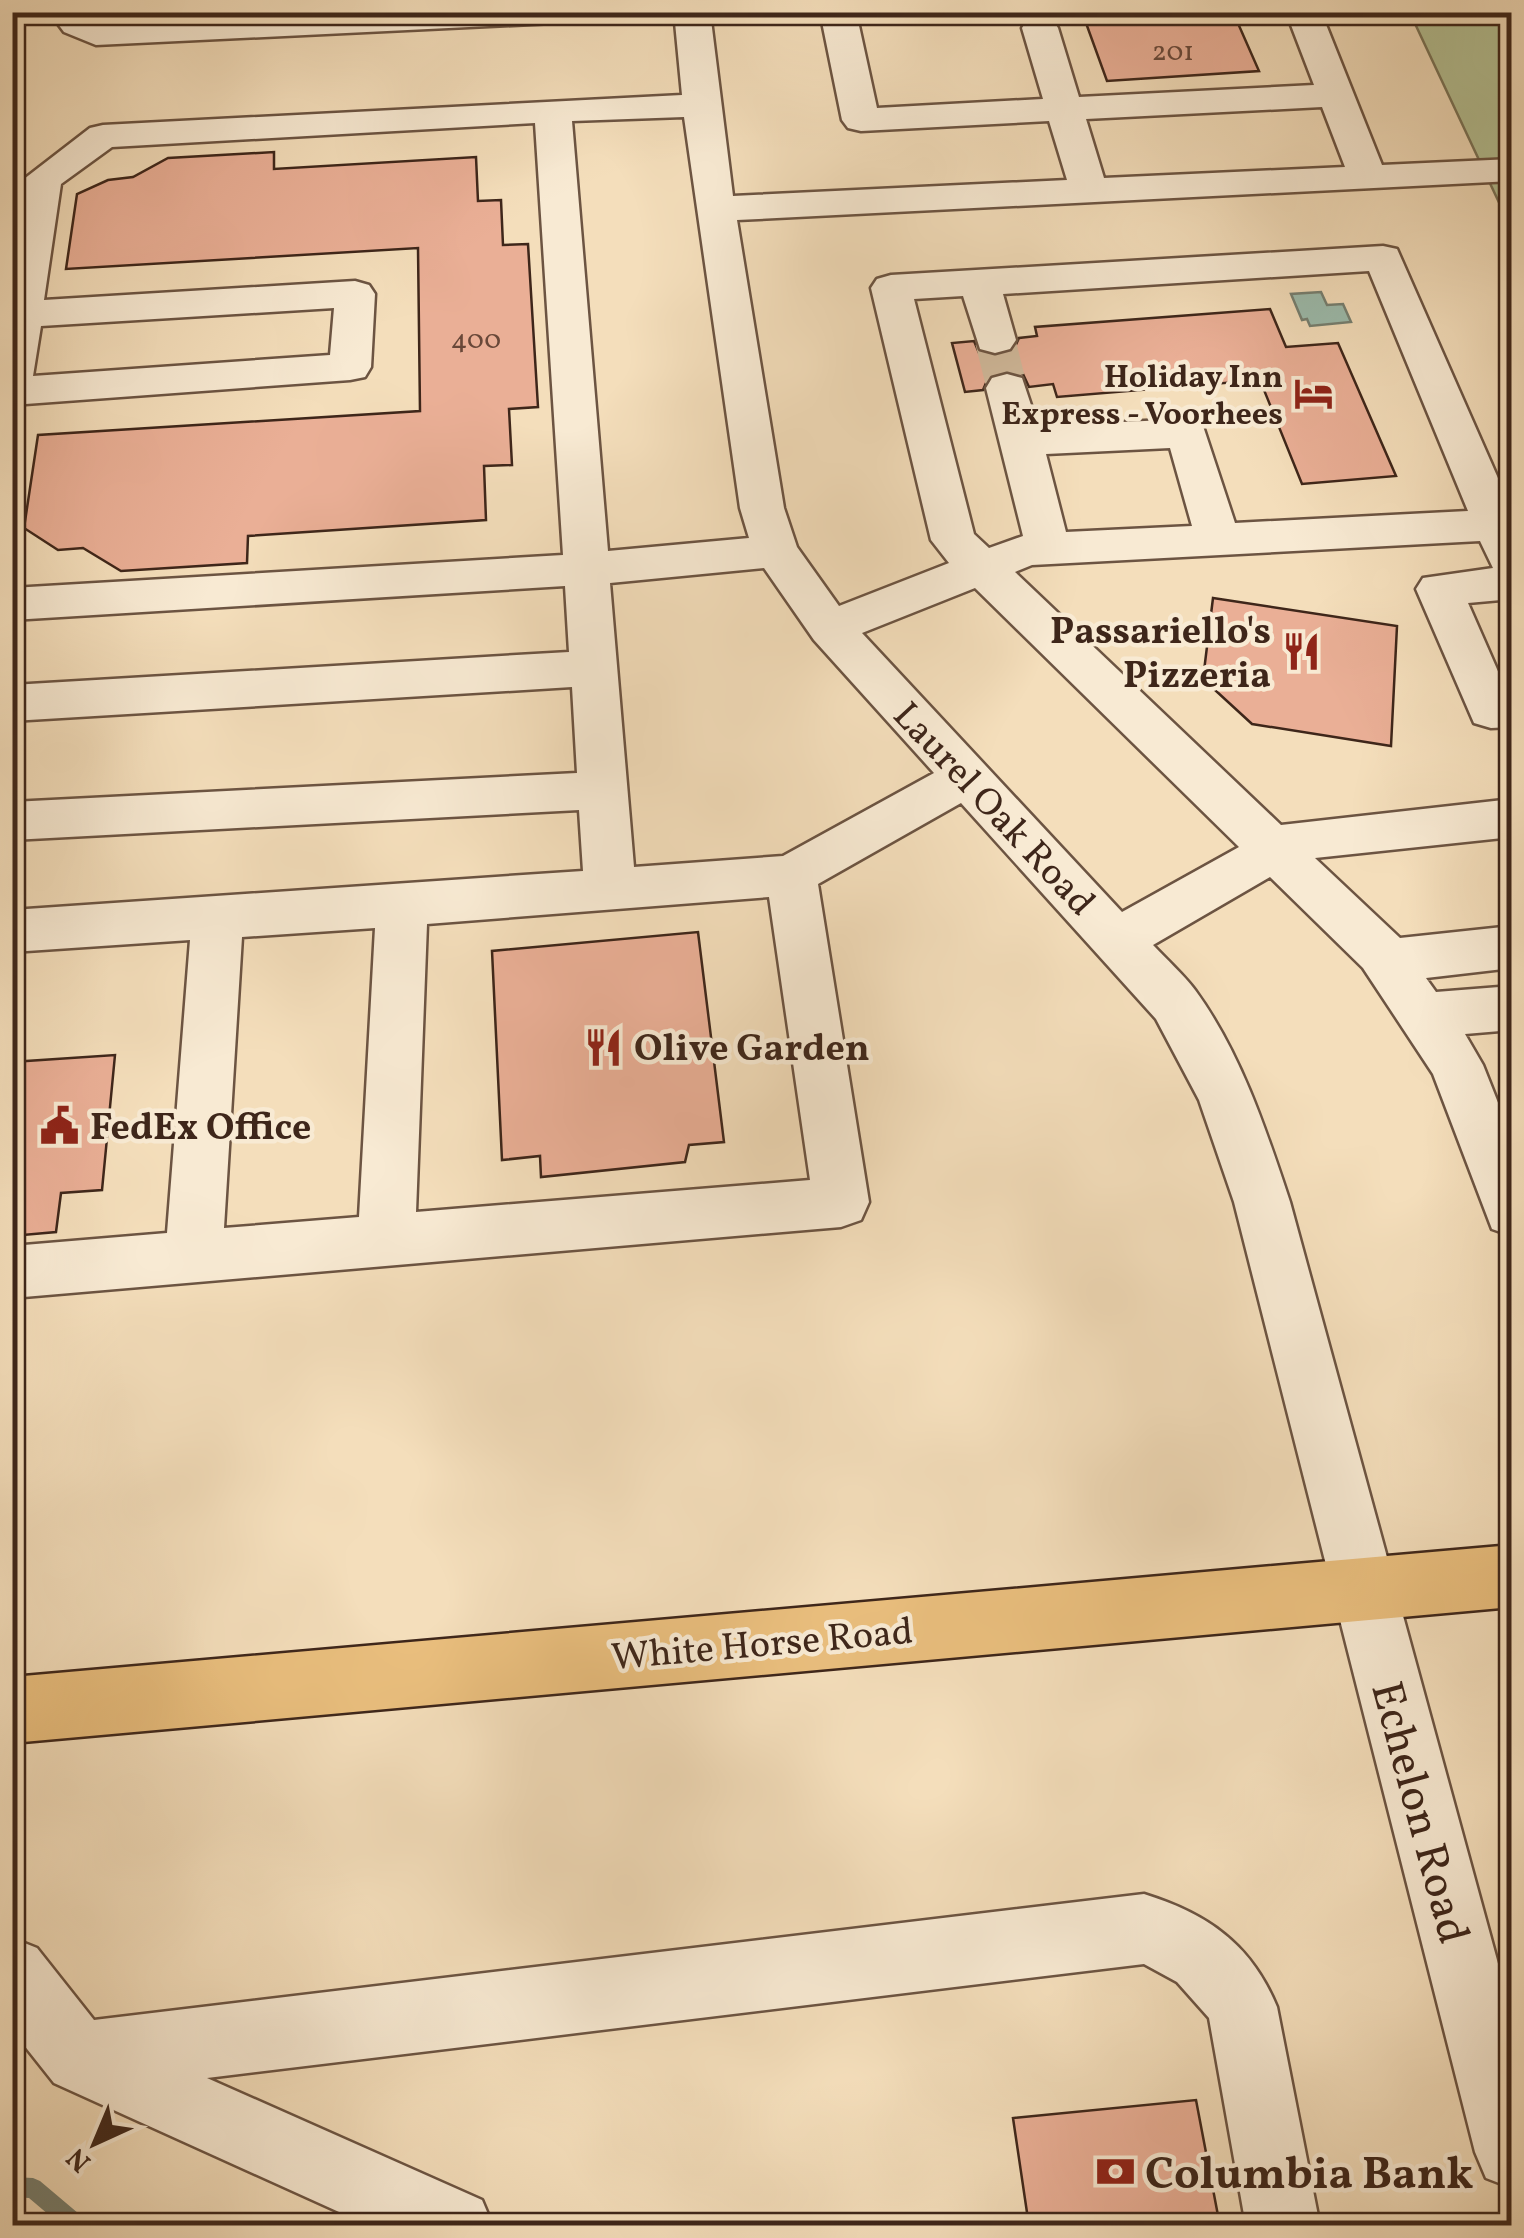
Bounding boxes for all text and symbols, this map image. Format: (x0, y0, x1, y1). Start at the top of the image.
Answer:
house number: 201 (1152, 33, 1194, 72)
house number: 400 (451, 321, 501, 360)
place label: Holiday Inn Express - Voorhees (1001, 357, 1283, 438)
hotel icon: Holiday Inn Express - Voorhees (1292, 373, 1334, 415)
place label: Passariello's Pizzeria (1050, 607, 1271, 704)
restaurant icon: Passariello's Pizzeria (1280, 631, 1322, 673)
street label: Laurel Oak Road (879, 692, 1106, 929)
place label: Olive Garden (634, 1024, 870, 1077)
restaurant icon: Olive Garden (583, 1026, 625, 1068)
place label: FedEx Office (90, 1103, 312, 1156)
public building icon: FedEx Office (39, 1105, 81, 1147)
street label: White Horse Road (609, 1607, 915, 1686)
street label: Echelon Road (1352, 1675, 1483, 1951)
north arrow (45, 2093, 145, 2193)
text: N (59, 2138, 100, 2180)
place label: Columbia Bank (1145, 2145, 1474, 2208)
bank icon: Columbia Bank (1094, 2151, 1136, 2193)

